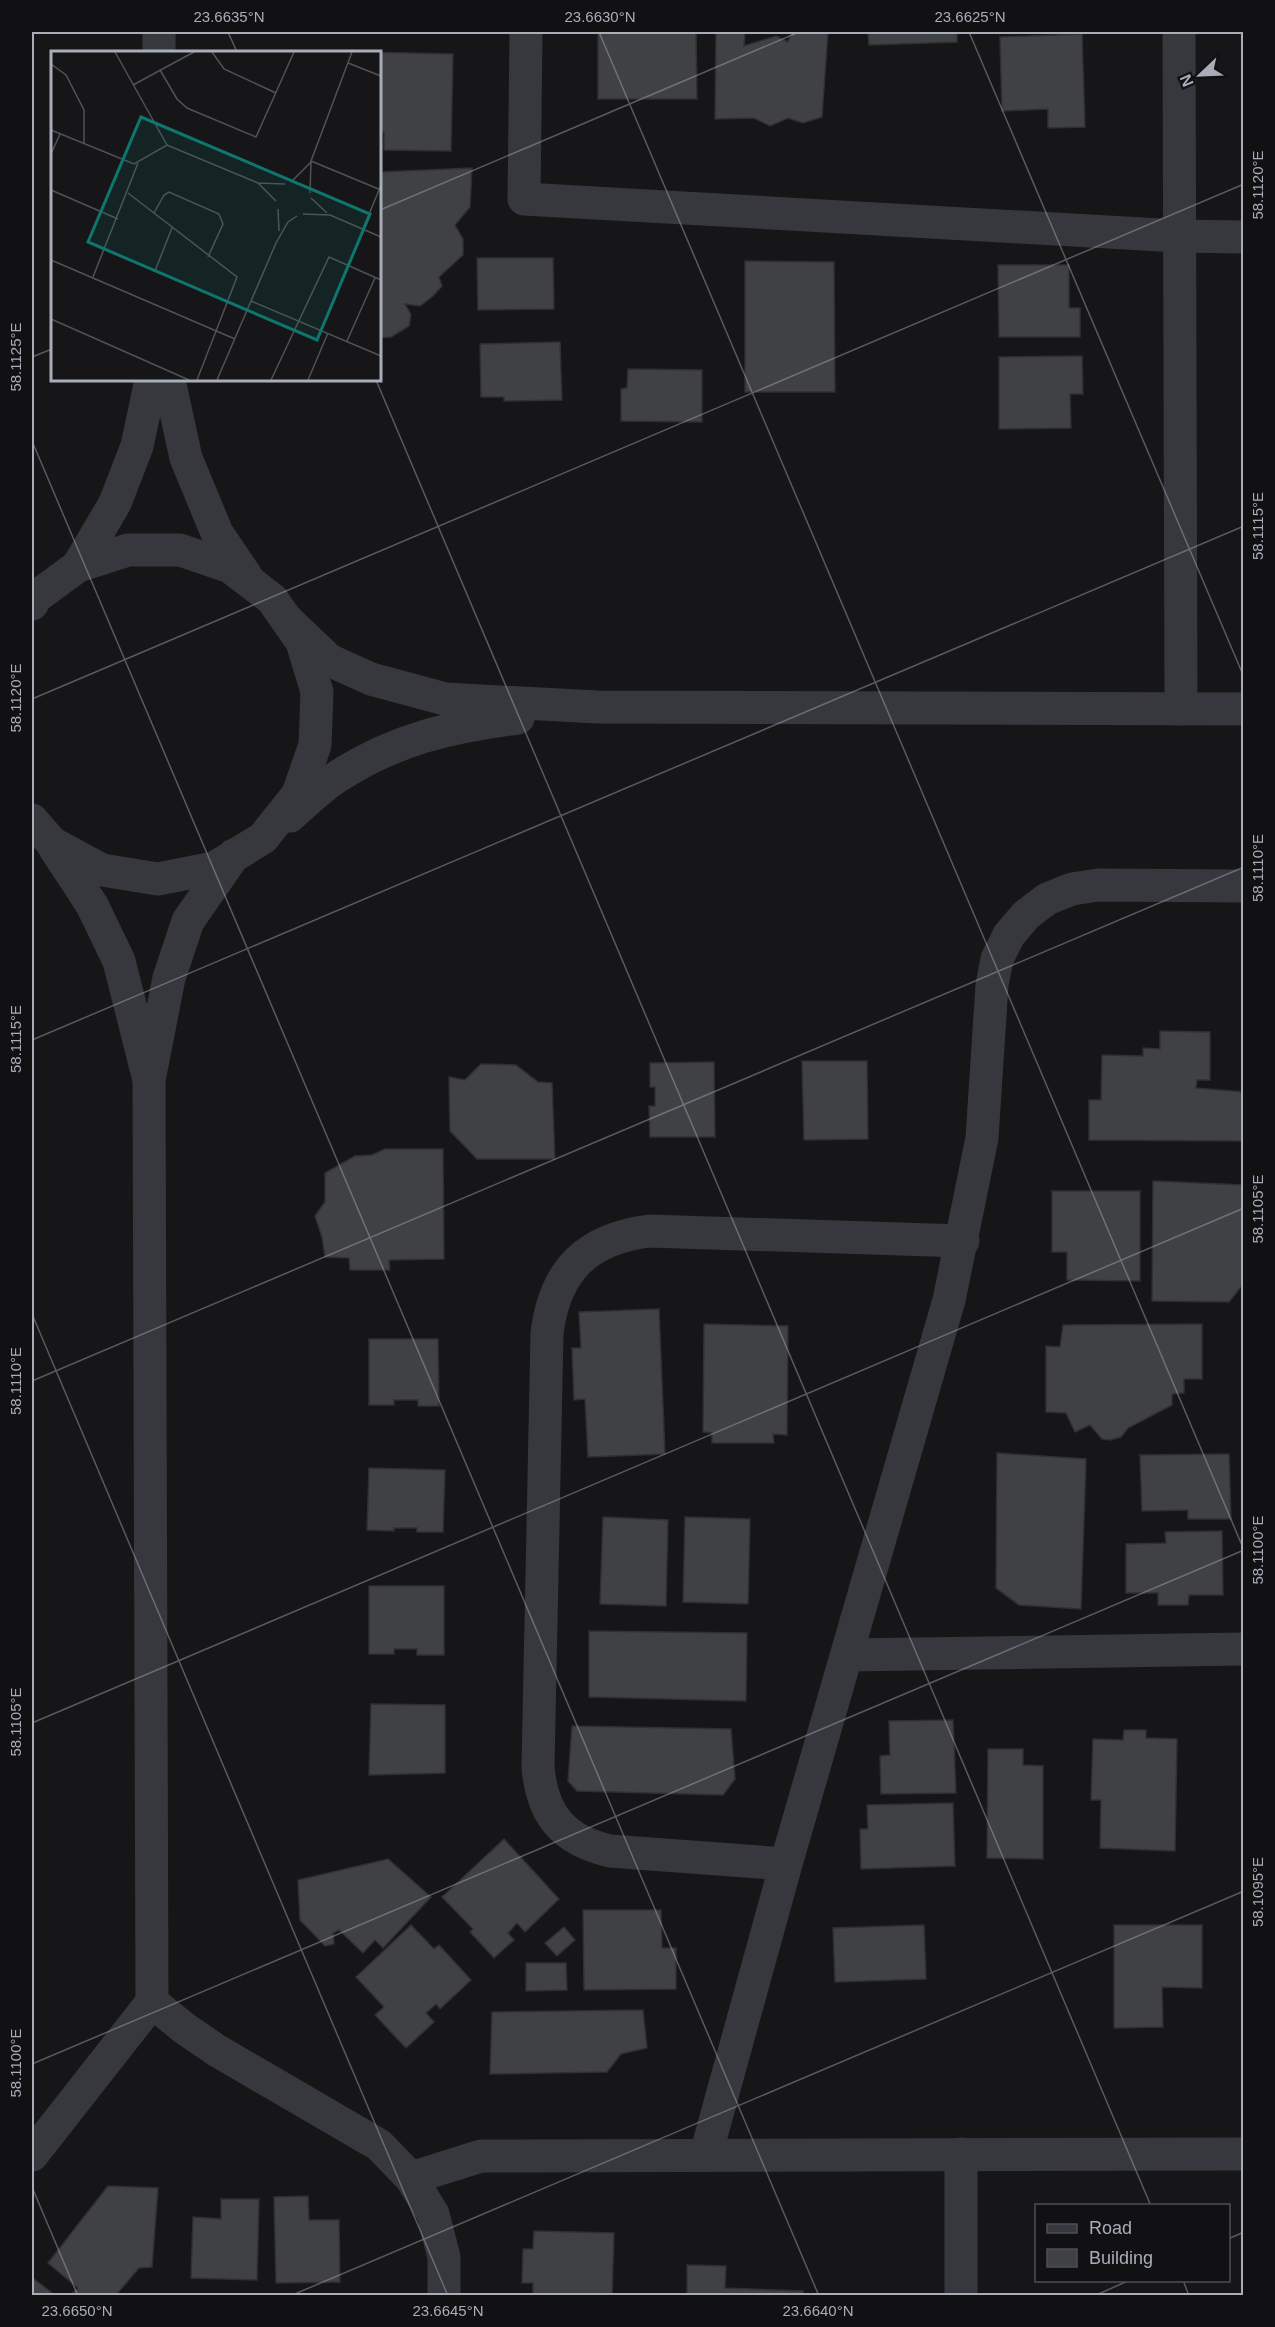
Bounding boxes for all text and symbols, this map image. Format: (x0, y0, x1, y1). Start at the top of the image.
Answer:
text: 23.6635°N (193, 8, 265, 25)
text: 23.6630°N (564, 8, 636, 25)
text: 23.6625°N (934, 8, 1006, 25)
north arrow (1170, 45, 1230, 105)
inset map (51, 51, 381, 381)
text: N (1177, 72, 1197, 89)
text: 58.1120°E (1249, 150, 1266, 220)
text: 58.1125°E (7, 322, 24, 392)
text: 58.1115°E (1249, 492, 1266, 560)
text: 58.1120°E (7, 663, 24, 733)
text: 58.1110°E (1249, 834, 1266, 902)
text: 58.1115°E (7, 1005, 24, 1073)
text: 58.1105°E (1249, 1174, 1266, 1244)
text: 58.1110°E (7, 1347, 24, 1415)
text: 58.1100°E (1249, 1515, 1266, 1585)
text: 58.1105°E (7, 1687, 24, 1757)
text: 58.1095°E (1249, 1857, 1266, 1927)
text: 58.1100°E (7, 2028, 24, 2098)
legend (1035, 2204, 1230, 2282)
text: Road (1089, 2218, 1132, 2238)
text: Building (1089, 2248, 1153, 2268)
text: 23.6650°N (41, 2302, 113, 2319)
text: 23.6645°N (412, 2302, 484, 2319)
text: 23.6640°N (782, 2302, 854, 2319)

